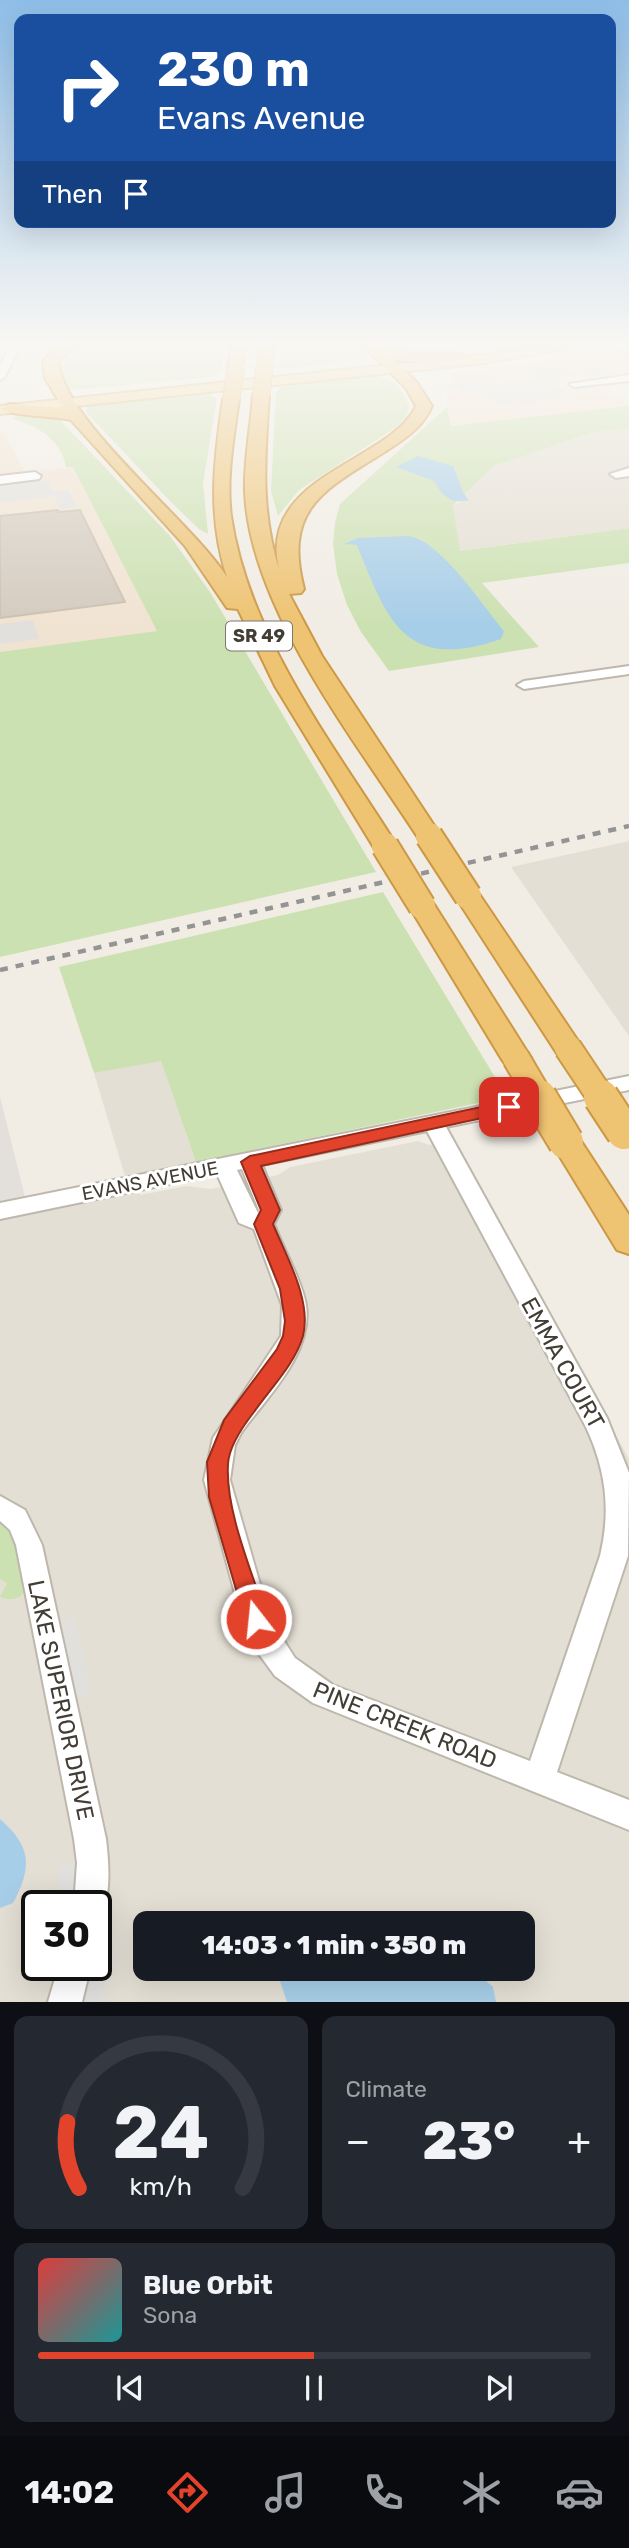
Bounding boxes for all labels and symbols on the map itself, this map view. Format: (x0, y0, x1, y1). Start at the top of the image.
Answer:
road number: SR 49 (226, 622, 292, 650)
pin (479, 1077, 539, 1137)
street label: EVANS AVENUE (80, 1156, 220, 1206)
street label: EMMA COURT (515, 1292, 611, 1434)
street label: LAKE SUPERIOR DRIVE (22, 1577, 100, 1823)
position arrow (219, 1582, 293, 1656)
street label: PINE CREEK ROAD (309, 1675, 501, 1775)
speed limit sign: 30 (21, 1890, 112, 1981)

